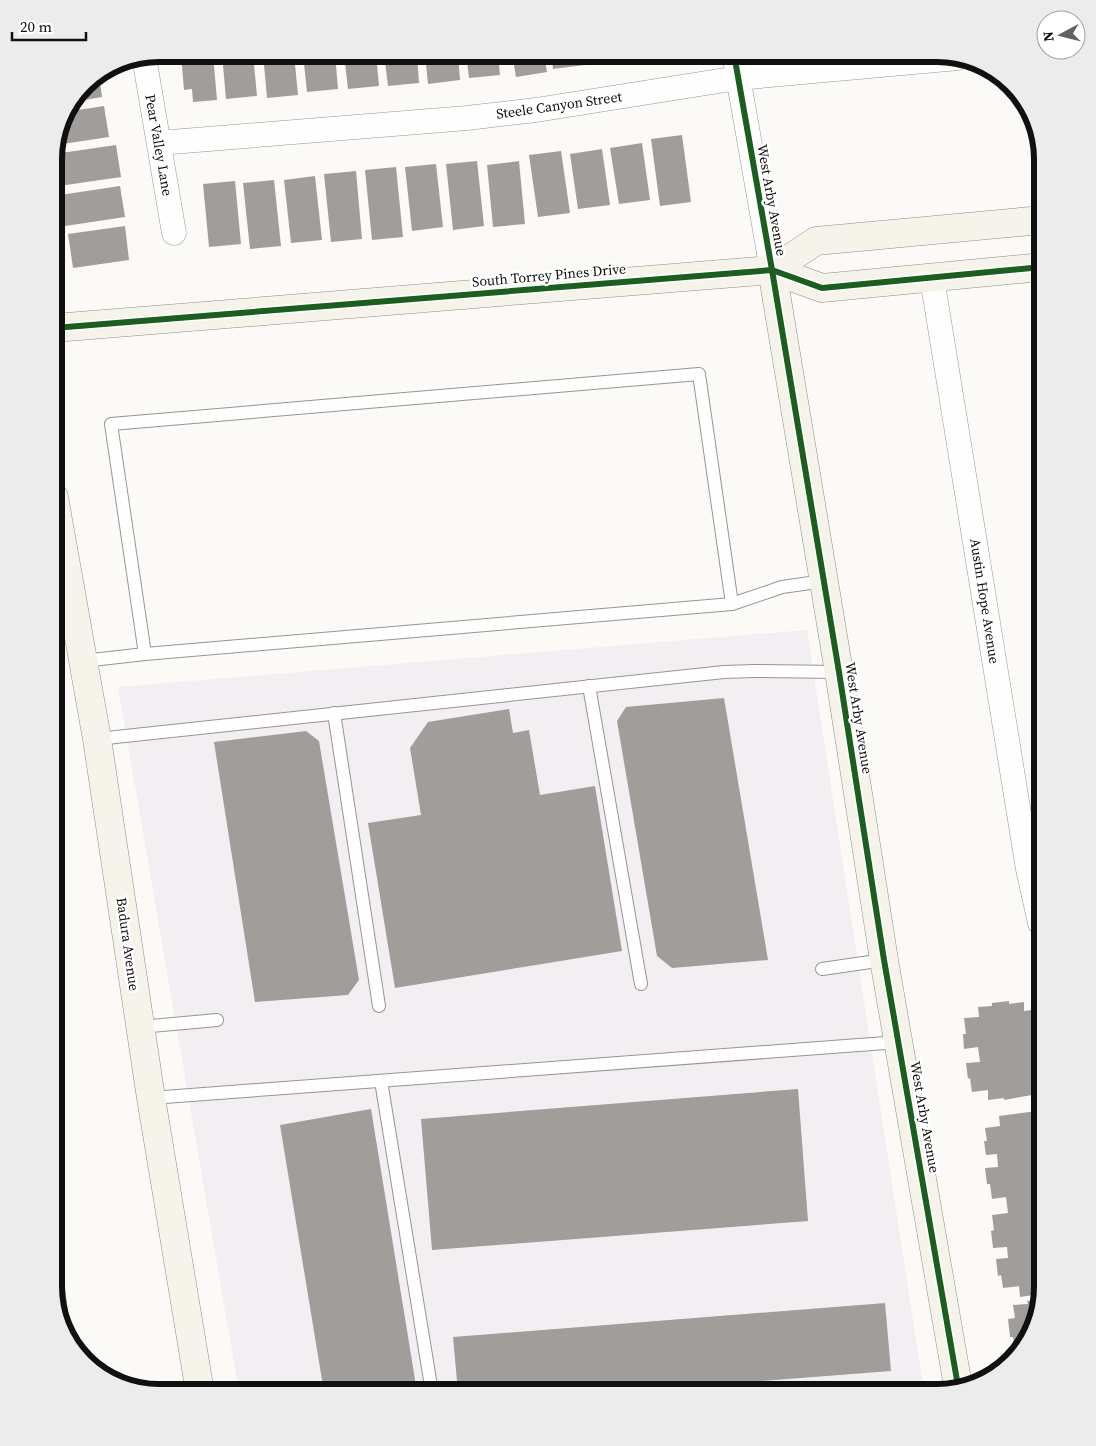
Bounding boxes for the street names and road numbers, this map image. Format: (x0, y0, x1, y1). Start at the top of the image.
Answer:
street label: Steele Canyon Street (495, 86, 624, 124)
street label: Pear Valley Lane (140, 93, 178, 197)
street label: West Arby Avenue (752, 143, 792, 257)
street label: South Torrey Pines Drive (471, 258, 627, 292)
street label: Austin Hope Avenue (965, 537, 1005, 665)
street label: West Arby Avenue (840, 661, 878, 775)
street label: Badura Avenue (112, 896, 144, 992)
street label: West Arby Avenue (905, 1060, 945, 1174)

